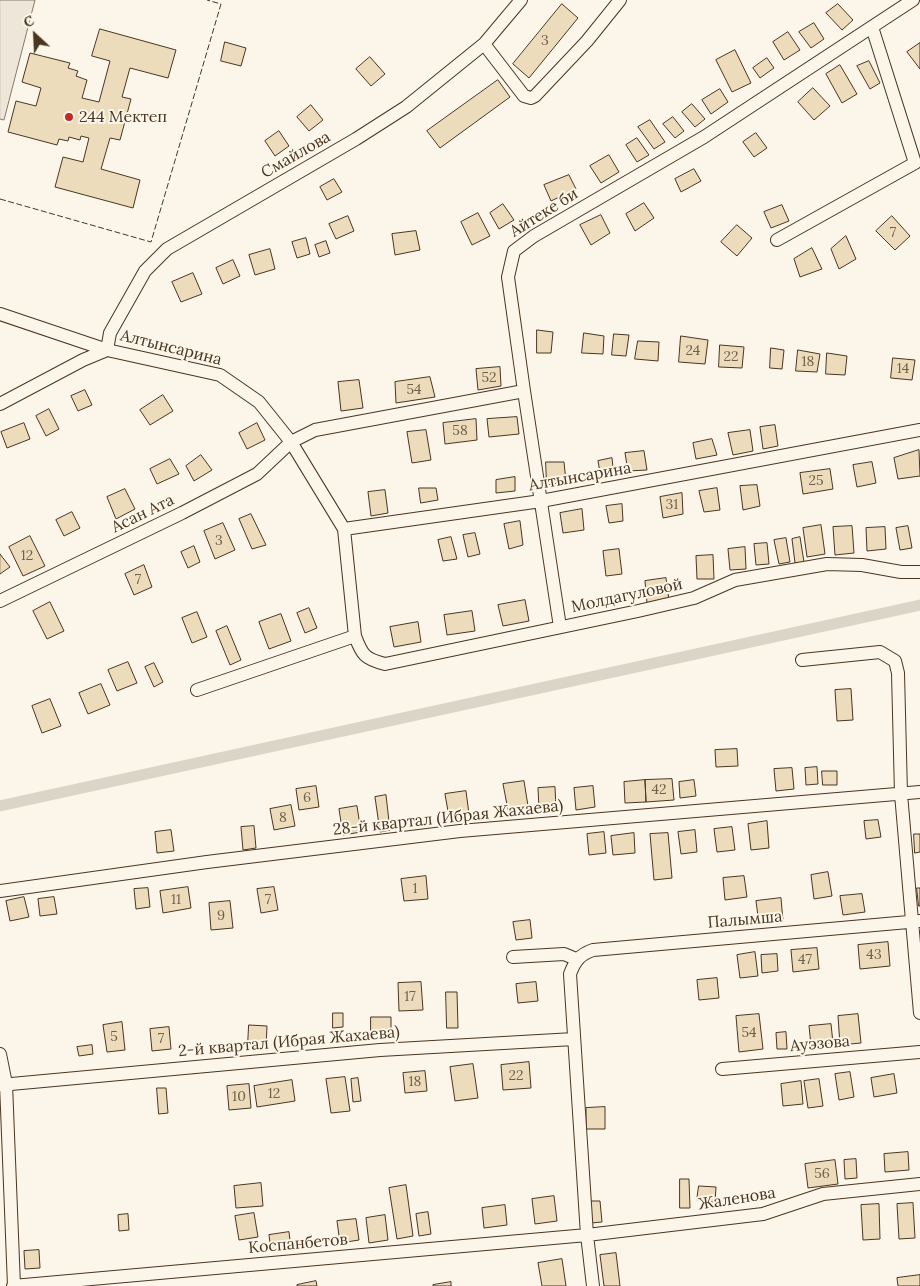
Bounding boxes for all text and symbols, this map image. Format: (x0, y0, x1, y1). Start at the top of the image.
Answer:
north arrow (10, 10, 60, 60)
text: С (20, 11, 37, 32)
house number: 3 (541, 33, 549, 49)
place label: 244 Мектеп (79, 107, 167, 127)
marker: 244 Мектеп (63, 111, 75, 123)
street label: Смайлова (258, 128, 334, 182)
street label: Айтеке би (506, 185, 582, 241)
house number: 7 (890, 225, 896, 241)
street label: Алтынсарина (118, 326, 224, 370)
house number: 24 (686, 343, 700, 359)
house number: 22 (723, 349, 739, 365)
house number: 18 (802, 354, 814, 370)
house number: 14 (897, 361, 909, 377)
house number: 52 (481, 370, 497, 386)
house number: 54 (406, 382, 422, 398)
house number: 58 (452, 423, 468, 439)
street label: Алтынсарина (527, 459, 633, 495)
house number: 25 (808, 473, 824, 489)
street label: Асан Ата (109, 491, 177, 537)
house number: 31 (666, 497, 678, 513)
house number: 3 (215, 533, 223, 549)
house number: 12 (21, 548, 33, 564)
house number: 7 (135, 572, 141, 588)
street label: Молдагуловой (570, 575, 684, 617)
house number: 42 (651, 782, 667, 798)
house number: 6 (303, 790, 311, 806)
street label: 28-й квартал (Ибрая Жахаева) (332, 796, 564, 840)
house number: 8 (279, 810, 287, 826)
house number: 1 (412, 881, 418, 897)
house number: 11 (171, 892, 181, 908)
house number: 7 (265, 892, 271, 908)
street label: Палымша (707, 907, 783, 933)
house number: 9 (217, 908, 225, 924)
house number: 43 (866, 947, 882, 963)
house number: 47 (798, 952, 812, 968)
house number: 17 (404, 989, 416, 1005)
street label: 2-й квартал (Ибрая Жахаева) (178, 1023, 400, 1061)
house number: 54 (741, 1025, 757, 1041)
house number: 5 (110, 1029, 118, 1045)
house number: 7 (158, 1031, 164, 1047)
street label: Ауэзова (789, 1032, 851, 1056)
house number: 22 (508, 1068, 524, 1084)
house number: 18 (409, 1074, 421, 1090)
house number: 12 (268, 1086, 280, 1102)
house number: 10 (232, 1089, 246, 1105)
house number: 56 (814, 1166, 830, 1182)
street label: Жаленова (697, 1183, 777, 1215)
street label: Коспанбетов (248, 1230, 348, 1258)

